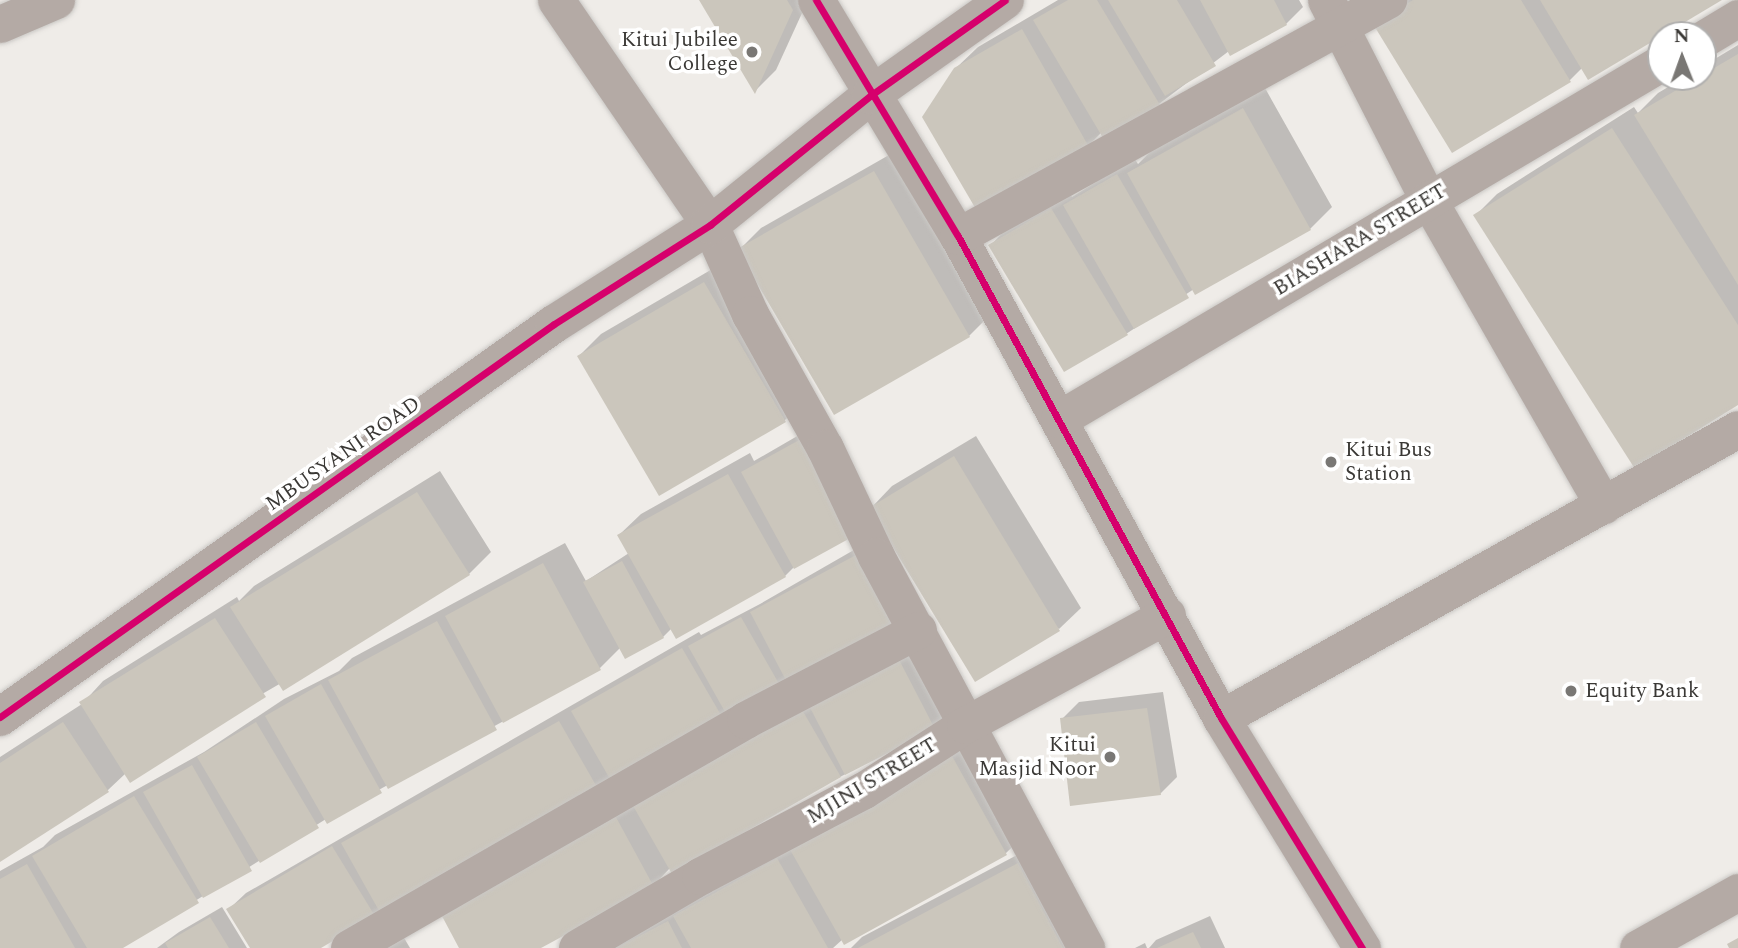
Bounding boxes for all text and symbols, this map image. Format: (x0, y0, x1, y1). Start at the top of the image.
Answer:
north arrow (1647, 21, 1717, 91)
text: N (1674, 22, 1690, 51)
place label: Kitui Jubilee College (621, 27, 738, 77)
marker: Kitui Jubilee College (744, 44, 760, 60)
street label: BIASHARA STREET (1269, 178, 1451, 302)
street label: MBUSYANI ROAD (261, 391, 425, 517)
place label: Kitui Bus Station (1345, 437, 1432, 487)
marker: Kitui Bus Station (1323, 454, 1339, 470)
place label: Equity Bank (1585, 678, 1700, 704)
marker: Equity Bank (1563, 683, 1579, 699)
street label: MJINI STREET (802, 732, 942, 830)
place label: Kitui Masjid Noor (978, 732, 1096, 782)
marker: Kitui Masjid Noor (1102, 749, 1118, 765)

